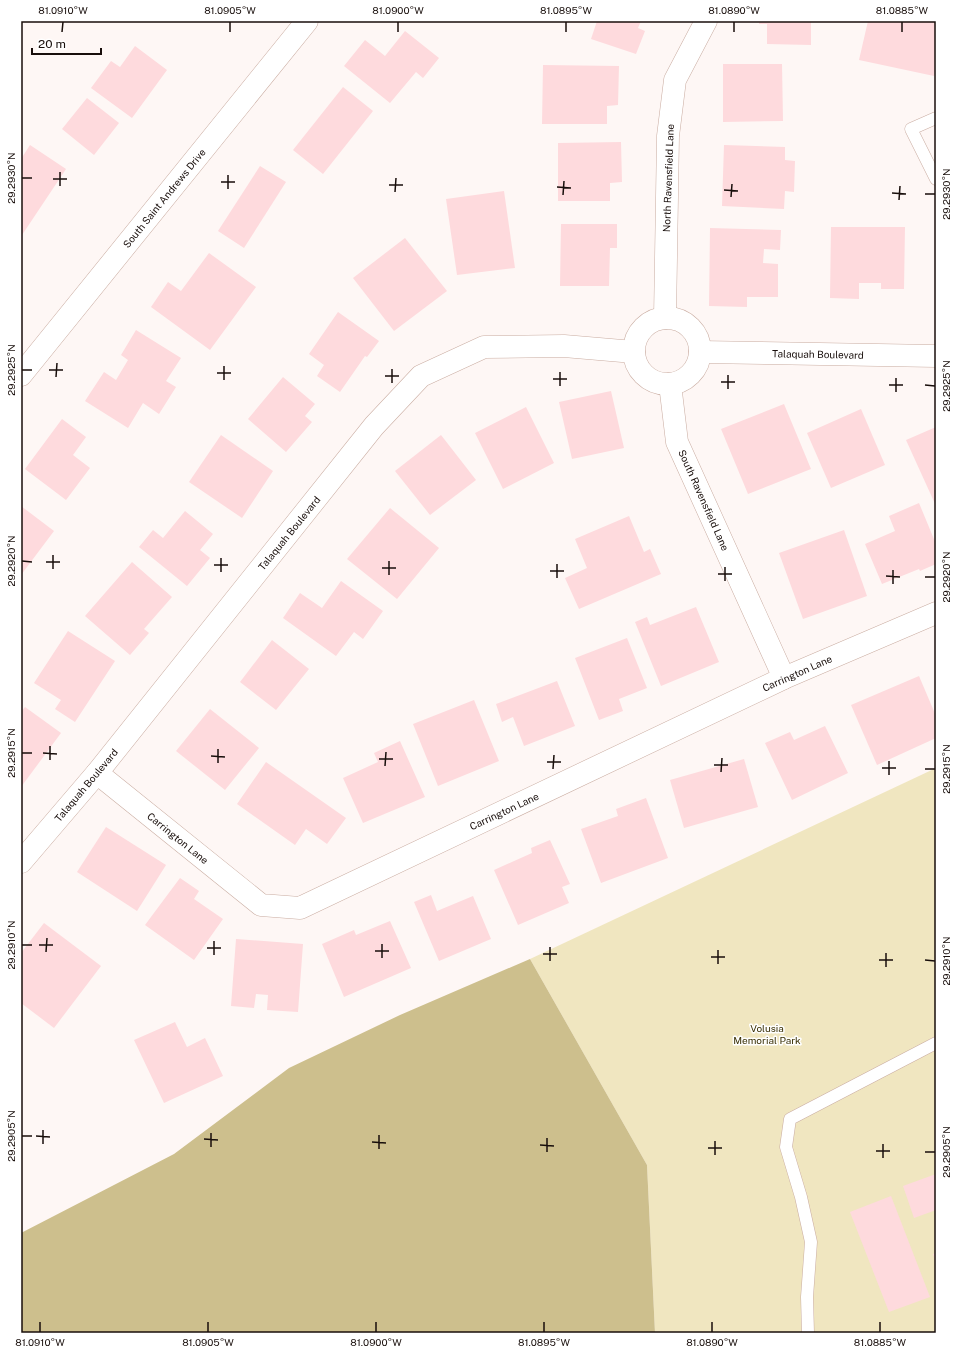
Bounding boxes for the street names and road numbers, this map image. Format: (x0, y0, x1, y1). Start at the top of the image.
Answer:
street label: North Ravensfield Lane (660, 123, 676, 232)
street label: South Saint Andrews Drive (120, 146, 208, 250)
street label: Talaquah Boulevard (772, 347, 864, 361)
street label: South Ravensfield Lane (676, 448, 732, 553)
street label: Talaquah Boulevard (255, 494, 323, 572)
street label: Carrington Lane (760, 652, 834, 694)
street label: Talaquah Boulevard (52, 746, 120, 824)
street label: Carrington Lane (468, 790, 541, 832)
street label: Carrington Lane (145, 810, 211, 866)

